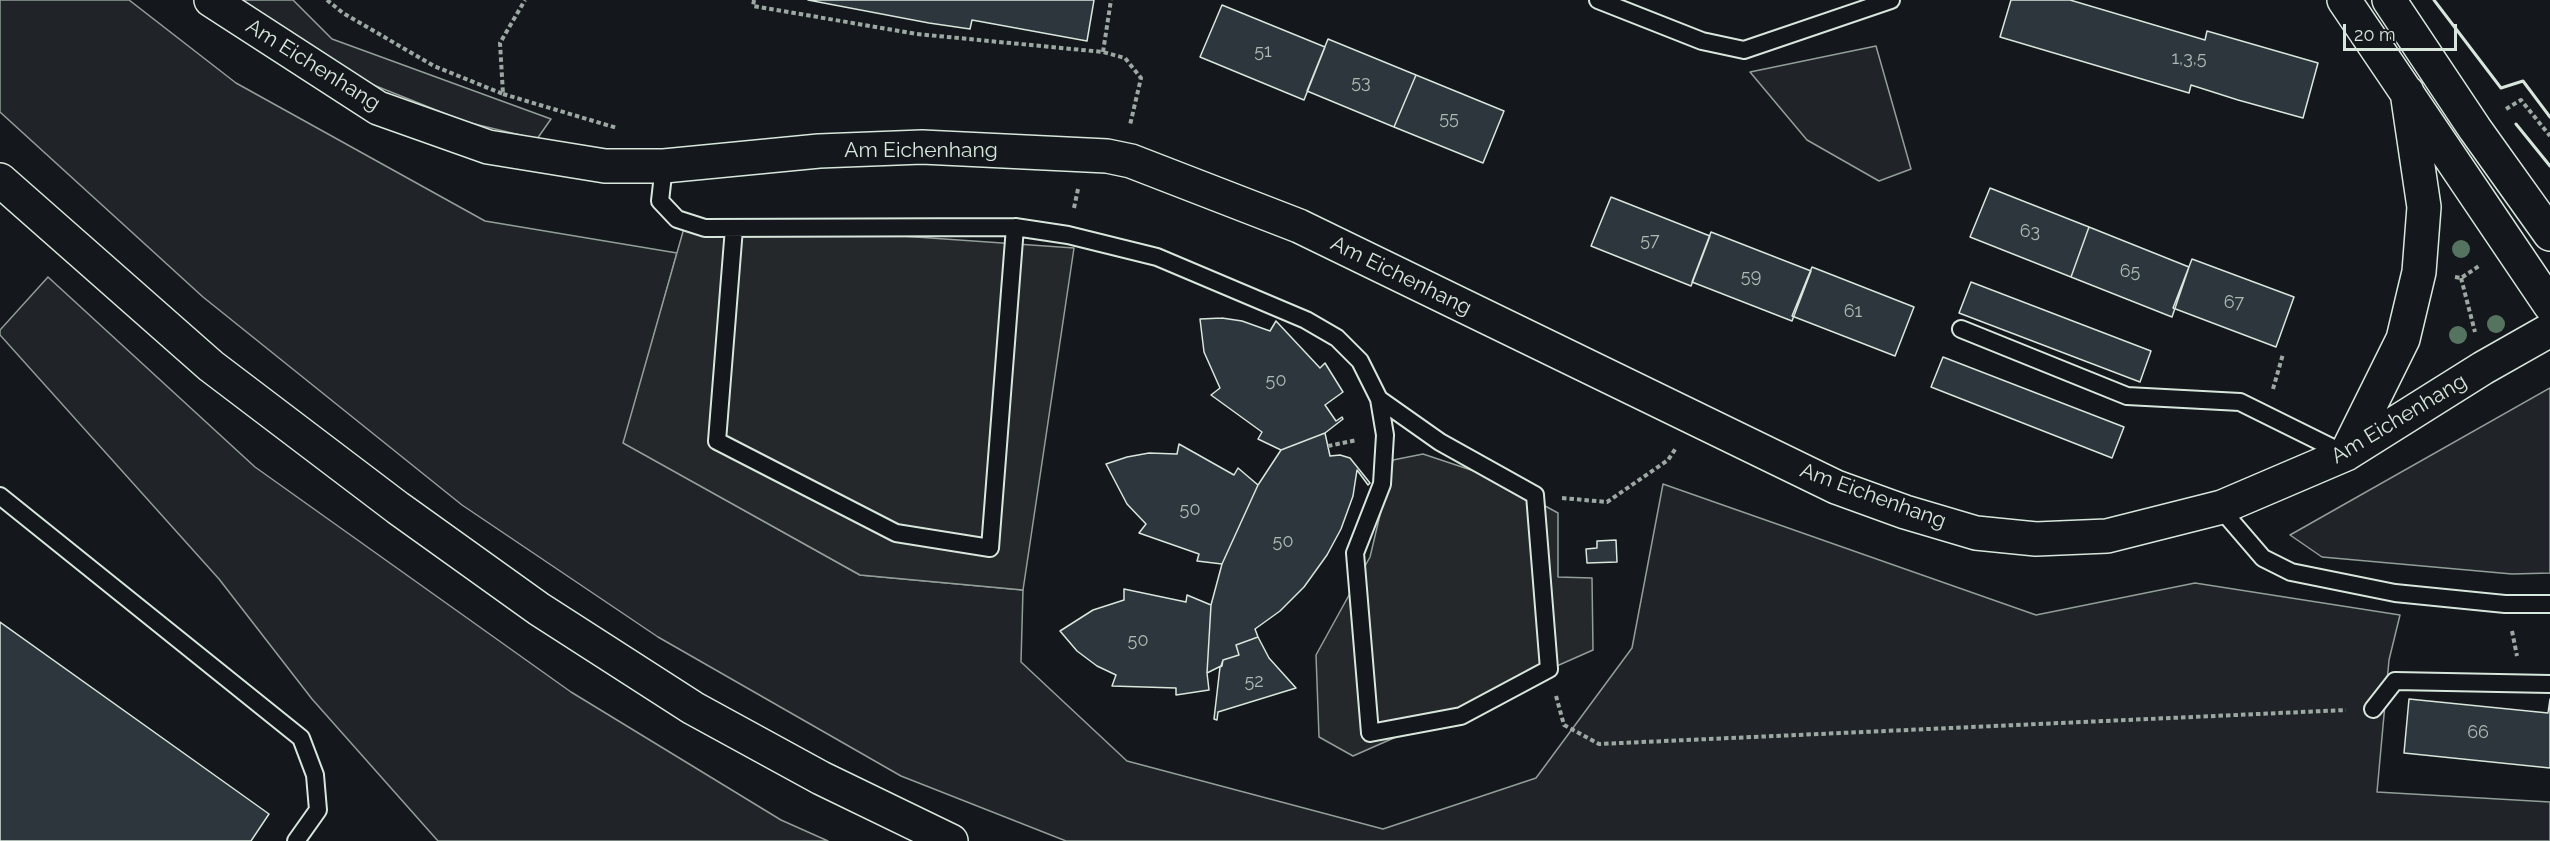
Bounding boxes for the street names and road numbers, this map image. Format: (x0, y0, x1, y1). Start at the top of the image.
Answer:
street label: Am Eichenhang (241, 14, 385, 116)
street label: Am Eichenhang (844, 138, 998, 164)
street label: Am Eichenhang (1327, 231, 1475, 321)
street label: Am Eichenhang (2327, 369, 2471, 469)
street label: Am Eichenhang (1797, 458, 1949, 534)

